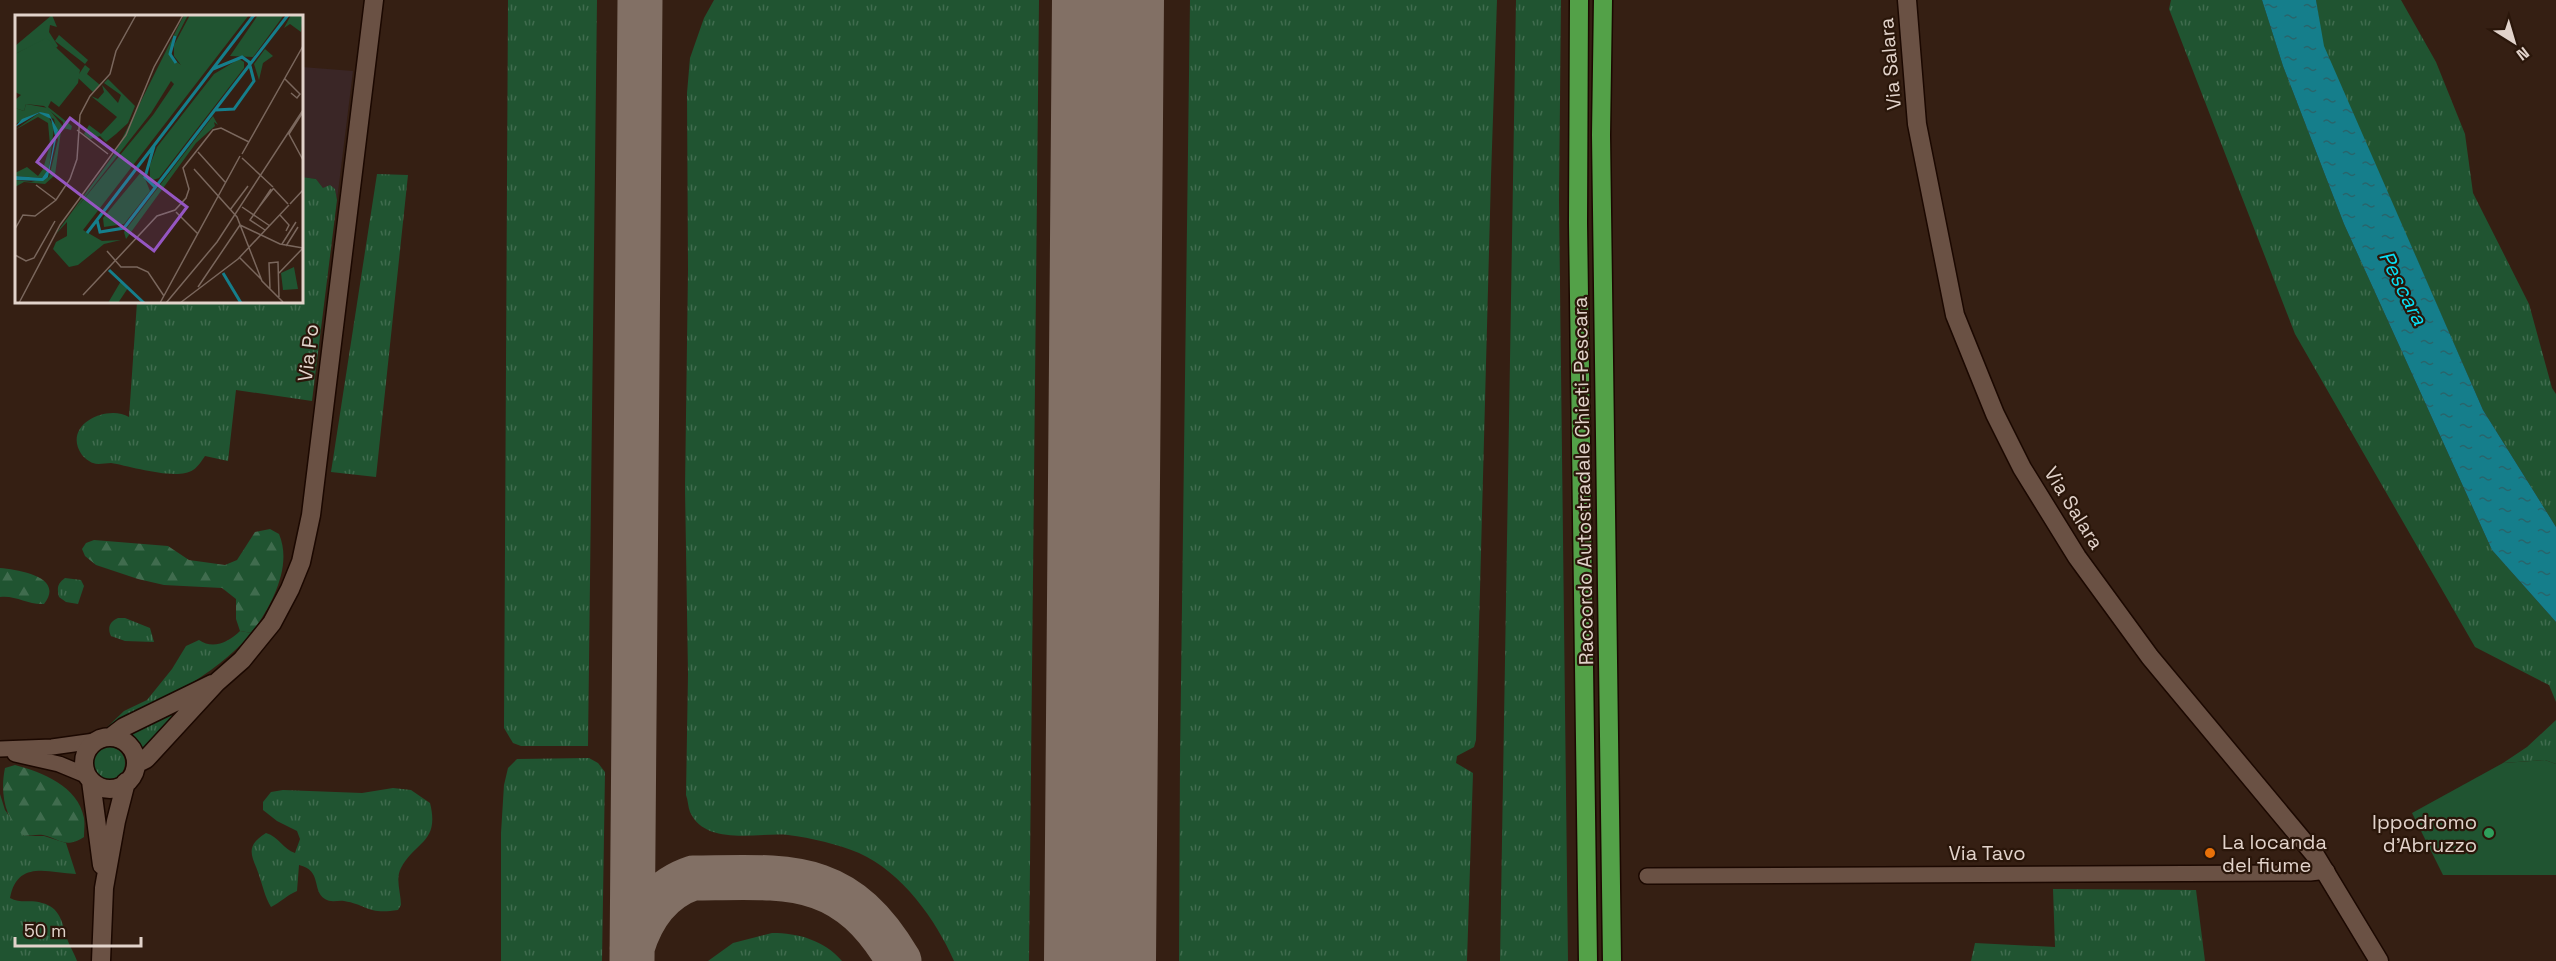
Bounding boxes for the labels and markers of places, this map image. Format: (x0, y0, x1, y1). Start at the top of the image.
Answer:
place label: Ippodromo d'Abruzzo (2372, 809, 2477, 858)
marker: Ippodromo d'Abruzzo (2482, 826, 2496, 840)
place label: La locanda del fiume (2222, 829, 2327, 878)
marker: La locanda del fiume (2203, 846, 2217, 860)

